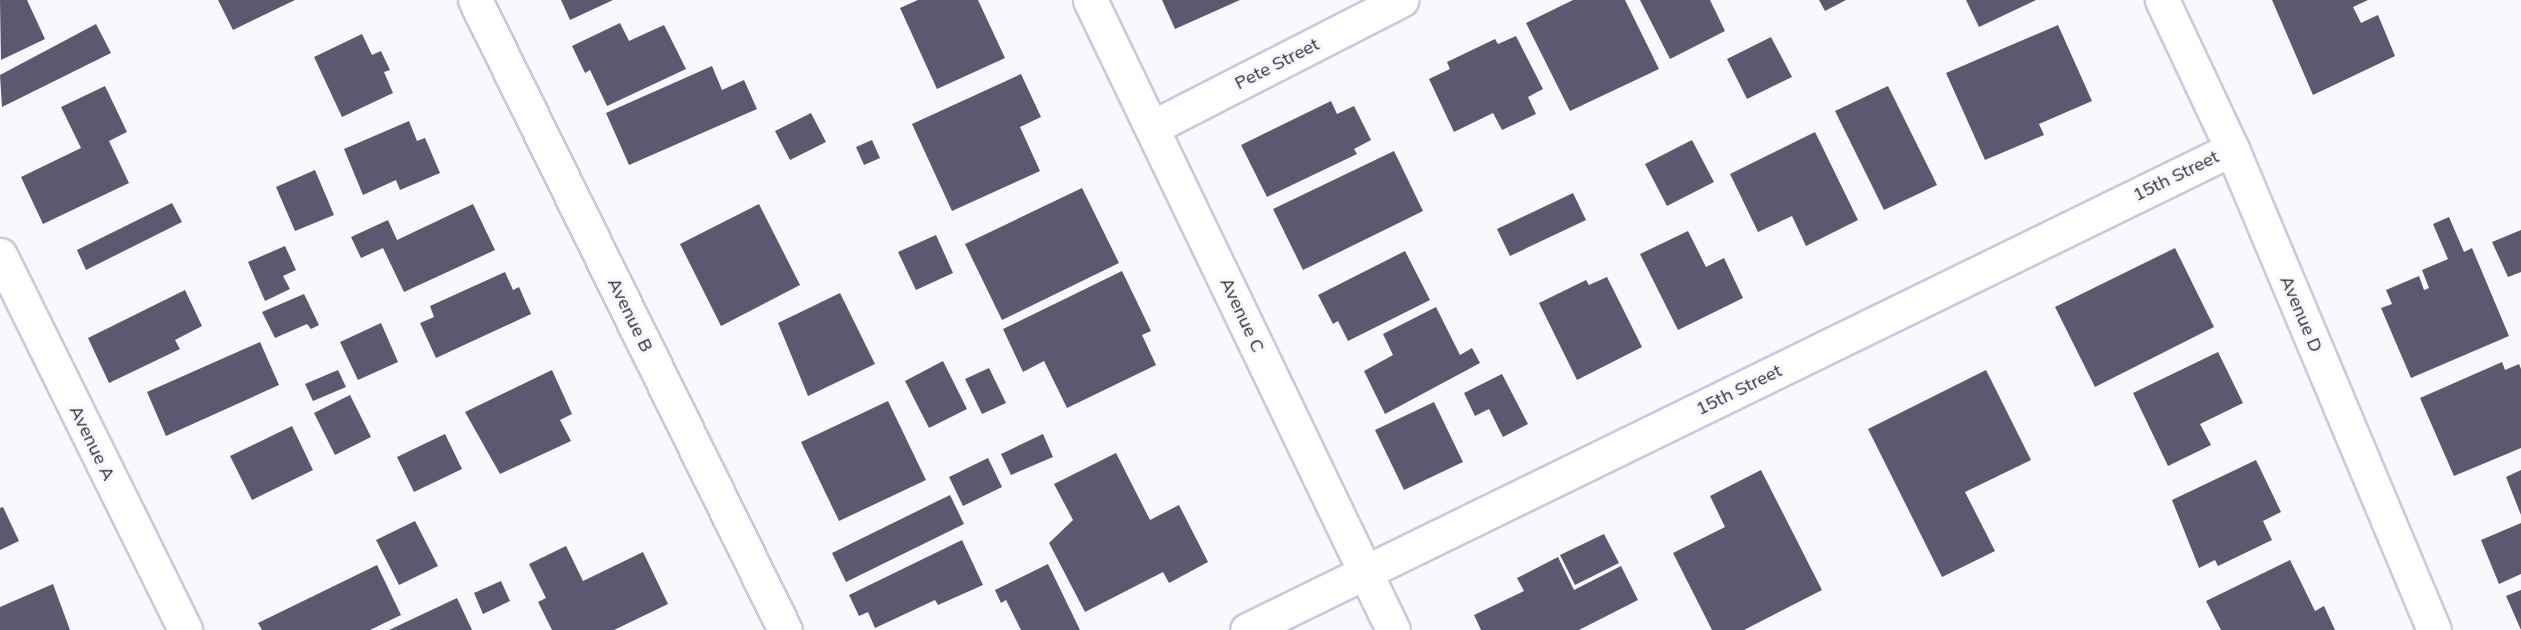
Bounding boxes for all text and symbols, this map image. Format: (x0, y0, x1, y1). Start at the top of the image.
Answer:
street label: Pete Street (1231, 34, 1323, 94)
street label: 15th Street (2130, 146, 2222, 206)
street label: Avenue D (2275, 273, 2327, 355)
street label: Avenue B (603, 274, 657, 356)
street label: Avenue C (1215, 274, 1269, 356)
street label: 15th Street (1693, 360, 1785, 420)
street label: Avenue A (65, 402, 119, 484)

